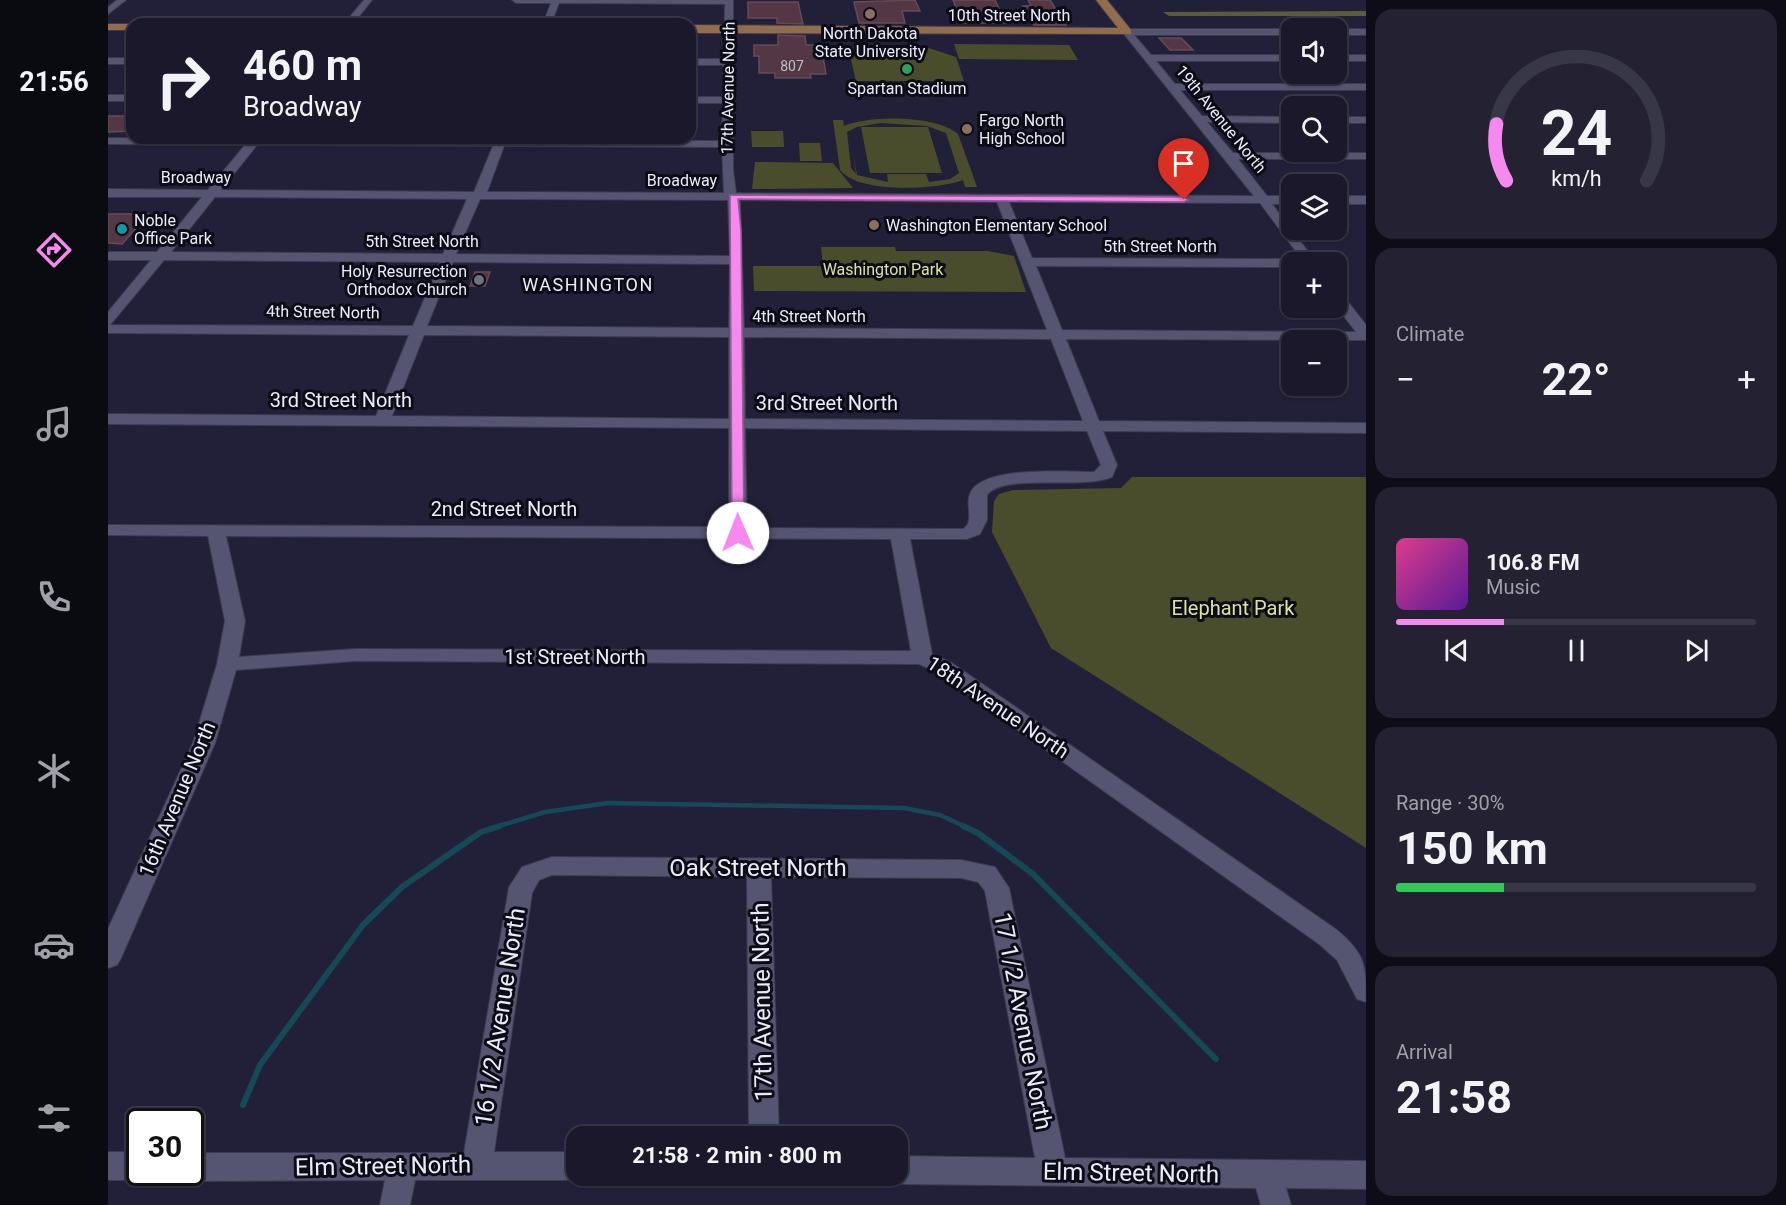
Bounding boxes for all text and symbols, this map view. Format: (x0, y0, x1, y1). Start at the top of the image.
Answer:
street label: 10th Street North (948, 6, 1070, 25)
marker: North Dakota State University (863, 7, 877, 21)
map controls (1281, 18, 1347, 396)
button: sound (1281, 18, 1347, 84)
street label: 17th Avenue North (717, 22, 739, 154)
place label: North Dakota State University (815, 24, 926, 61)
text: 460 m (243, 41, 362, 90)
icon: right (144, 42, 222, 120)
house number: 807 (780, 58, 804, 74)
street label: 19th Avenue North (1172, 61, 1270, 177)
marker: Spartan Stadium (900, 62, 914, 76)
text: 21:56 (19, 66, 89, 98)
place label: Spartan Stadium (848, 79, 966, 98)
text: Broadway (243, 91, 362, 123)
button: search (1281, 96, 1347, 162)
text: 24 (1540, 97, 1612, 170)
place label: Fargo North High School (979, 111, 1065, 148)
marker: Fargo North High School (960, 122, 974, 136)
pin (1158, 138, 1209, 200)
icon: arrive (1167, 147, 1200, 180)
text: km/h (1551, 166, 1601, 191)
street label: Broadway (161, 168, 232, 187)
street label: Broadway (647, 171, 718, 190)
button: layers (1281, 174, 1347, 240)
place label: Noble Office Park (134, 211, 213, 248)
place label: Washington Elementary School (886, 216, 1107, 235)
marker: Washington Elementary School (867, 218, 881, 232)
marker: Noble Office Park (115, 222, 129, 236)
icon: directions (33, 229, 75, 271)
street label: 5th Street North (365, 232, 479, 251)
street label: 5th Street North (1103, 237, 1217, 256)
button: + (1281, 252, 1347, 318)
park label: Washington Park (823, 260, 944, 279)
place label: Holy Resurrection Orthodox Church (341, 262, 467, 299)
marker: Holy Resurrection Orthodox Church (472, 273, 486, 287)
district label: WASHINGTON (522, 274, 654, 295)
street label: 4th Street North (266, 302, 380, 322)
street label: 4th Street North (752, 307, 866, 326)
text: Climate (1396, 322, 1464, 346)
button: − (1281, 330, 1347, 396)
text: 22° (1541, 353, 1611, 406)
text: − (1396, 360, 1415, 399)
text: + (1737, 360, 1756, 399)
street label: 3rd Street North (270, 388, 412, 412)
street label: 3rd Street North (756, 391, 898, 415)
icon: music (33, 403, 75, 445)
street label: 2nd Street North (431, 497, 577, 521)
position arrow (706, 501, 770, 565)
text: 106.8 FM (1486, 550, 1580, 575)
text: Music (1486, 575, 1540, 599)
icon: phone (33, 576, 75, 618)
park label: Elephant Park (1172, 596, 1295, 620)
icon: previous (1440, 634, 1473, 667)
icon: pause (1560, 634, 1593, 667)
icon: next (1680, 634, 1713, 667)
street label: 1st Street North (504, 645, 646, 669)
street label: 18th Avenue North (923, 651, 1073, 763)
street label: 16th Avenue North (134, 718, 220, 880)
icon: climate (33, 750, 75, 792)
text: Range · 30% (1396, 791, 1504, 815)
text: 150 km (1396, 822, 1548, 875)
street label: Oak Street North (669, 854, 847, 882)
street label: 17th Avenue North (746, 902, 778, 1102)
street label: 16 1/2 Avenue North (469, 906, 531, 1128)
street label: 17 1/2 Avenue North (988, 910, 1058, 1132)
icon: car (33, 924, 75, 966)
text: Arrival (1396, 1040, 1453, 1064)
text: 21:58 (1396, 1071, 1512, 1124)
icon: filters (33, 1097, 75, 1139)
speed limit sign: 30 (126, 1108, 204, 1186)
text: 21:58 · 2 min · 800 m (632, 1143, 842, 1168)
street label: Elm Street North (295, 1150, 471, 1182)
street label: Elm Street North (1043, 1157, 1219, 1189)

